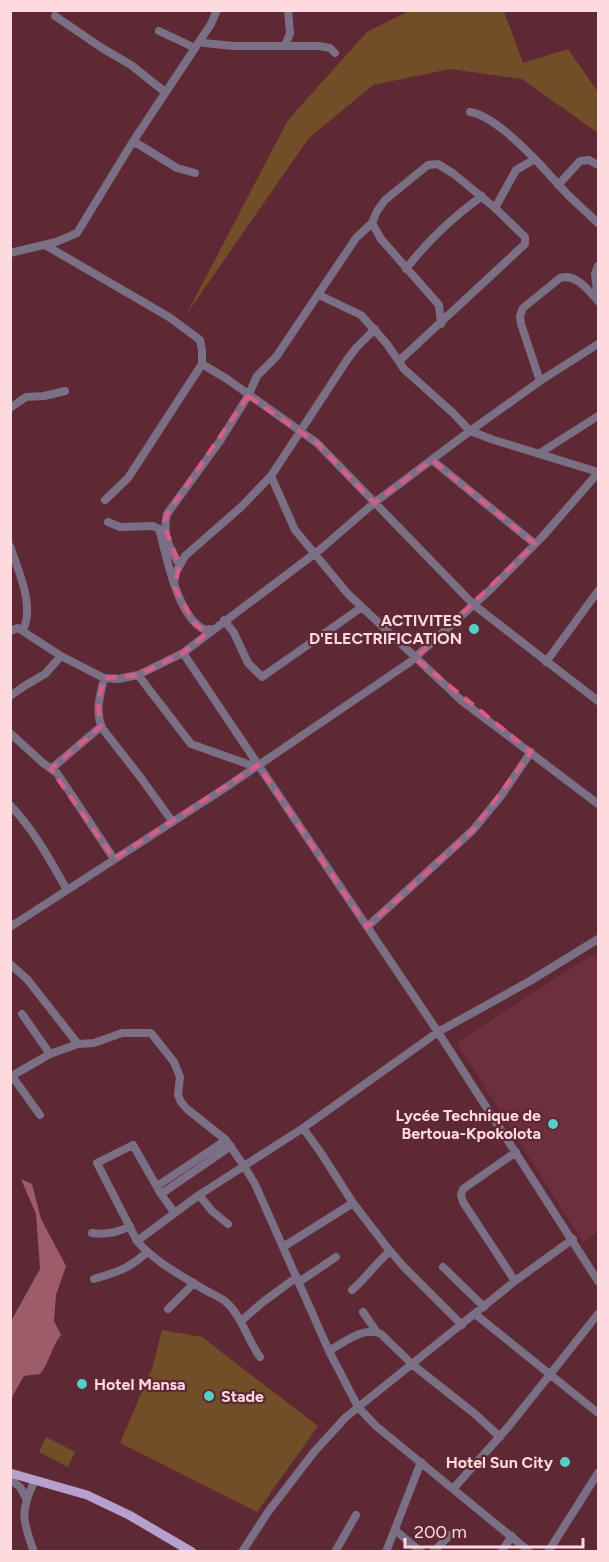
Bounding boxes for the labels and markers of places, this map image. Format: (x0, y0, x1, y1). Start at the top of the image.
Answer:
place label: ACTIVITES D'ELECTRIFICATION (309, 611, 462, 648)
marker: ACTIVITES D'ELECTRIFICATION (467, 622, 481, 636)
place label: Lycée Technique de Bertoua-Kpokolota (396, 1106, 541, 1143)
marker: Lycée Technique de Bertoua-Kpokolota (546, 1117, 560, 1131)
place label: Hotel Mansa (94, 1375, 186, 1394)
marker: Hotel Mansa (75, 1377, 89, 1391)
place label: Stade (221, 1387, 264, 1406)
marker: Stade (202, 1389, 216, 1403)
place label: Hotel Sun City (446, 1453, 554, 1472)
marker: Hotel Sun City (558, 1455, 572, 1469)

